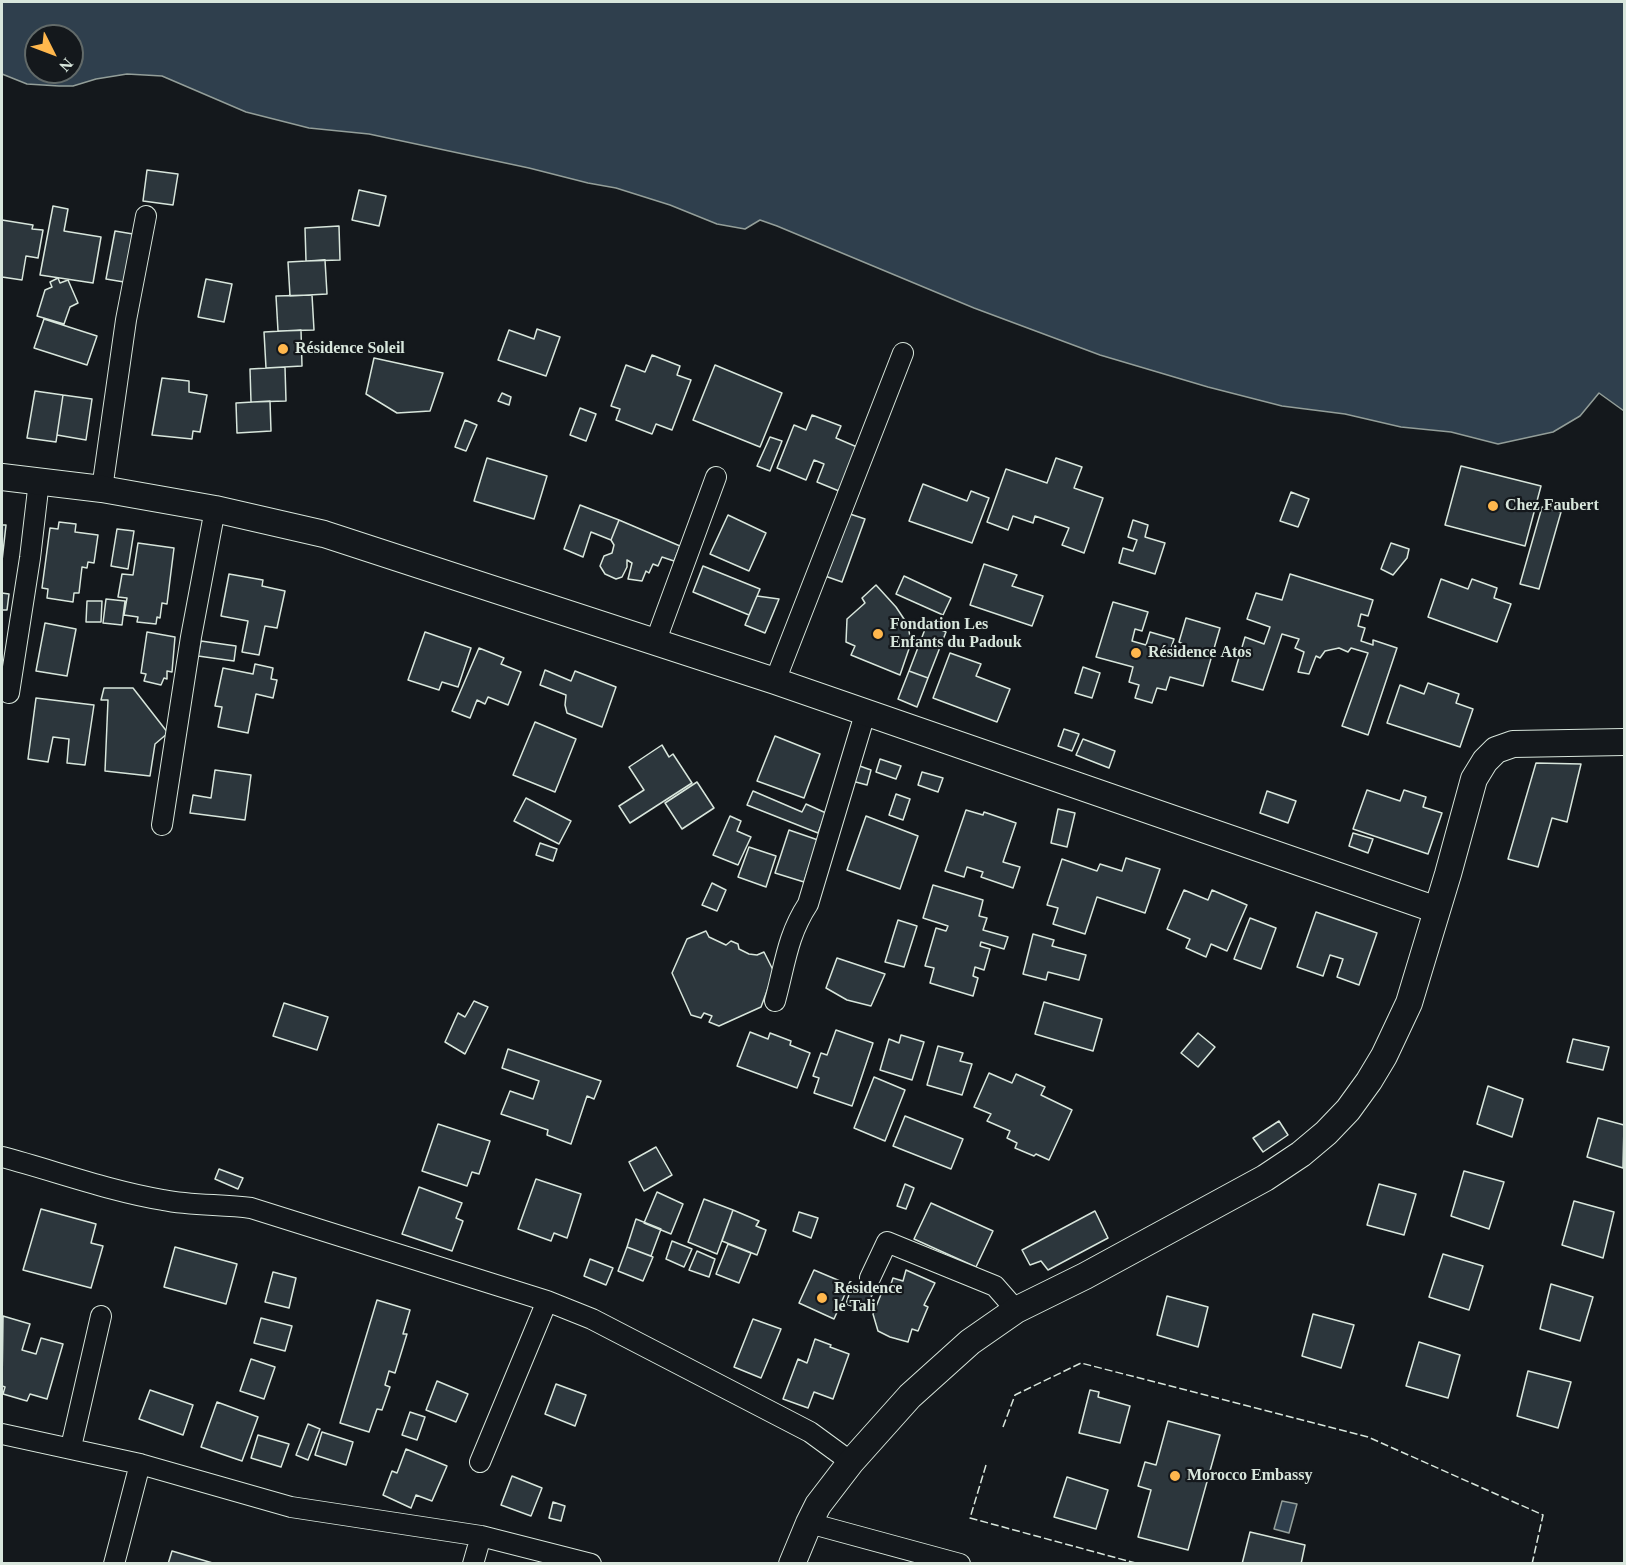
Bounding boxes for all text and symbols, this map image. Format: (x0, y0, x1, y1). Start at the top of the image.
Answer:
north arrow (24, 24, 84, 84)
text: N (56, 55, 76, 75)
place label: Résidence Soleil (295, 339, 405, 359)
marker: Résidence Soleil (276, 342, 290, 356)
place label: Chez Faubert (1505, 496, 1599, 516)
marker: Chez Faubert (1486, 499, 1500, 513)
place label: Fondation Les Enfants du Padouk (890, 615, 1022, 653)
marker: Fondation Les Enfants du Padouk (871, 627, 885, 641)
place label: Résidence Atos (1148, 643, 1252, 663)
marker: Résidence Atos (1129, 646, 1143, 660)
place label: Résidence le Tali (834, 1279, 902, 1317)
marker: Résidence le Tali (815, 1291, 829, 1305)
place label: Morocco Embassy (1187, 1466, 1312, 1486)
marker: Morocco Embassy (1168, 1469, 1182, 1483)

